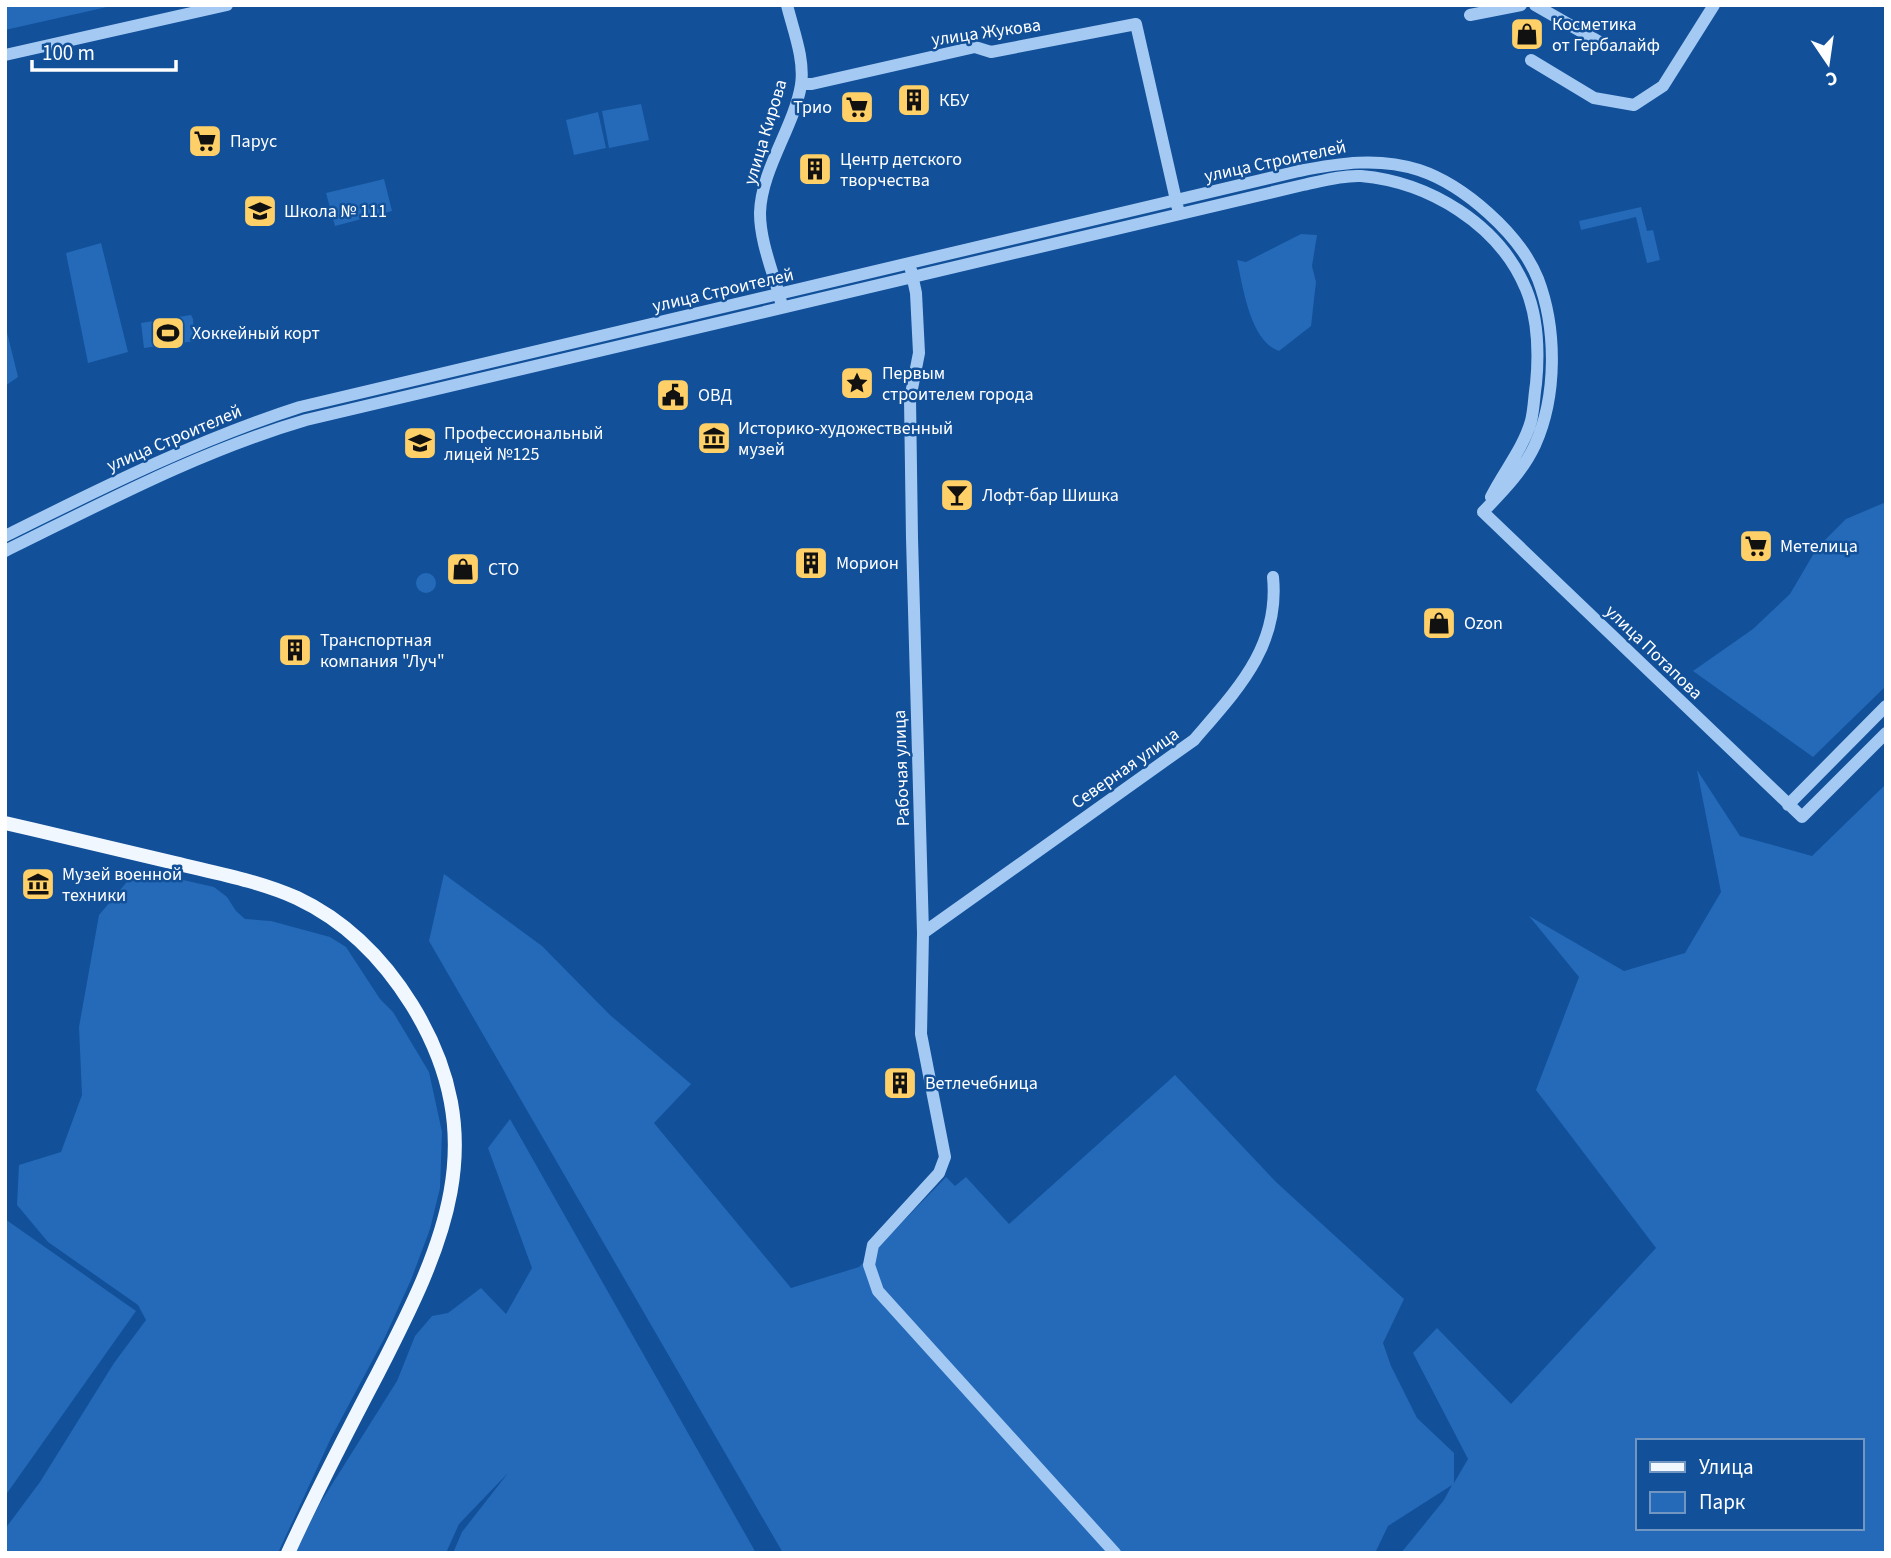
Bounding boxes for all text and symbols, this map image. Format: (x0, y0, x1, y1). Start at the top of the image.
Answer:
street label: улица Жукова (930, 12, 1042, 53)
place label: Косметика от Гербалайф (1552, 12, 1660, 58)
shop icon: Косметика от Гербалайф (1508, 15, 1546, 53)
scale bar (32, 28, 175, 72)
north arrow (1793, 28, 1863, 98)
text: 100 m (42, 38, 95, 68)
text: С (1823, 64, 1840, 93)
street label: улица Кирова (738, 76, 793, 188)
building icon: КБУ (895, 81, 933, 119)
supermarket icon: Трио (838, 88, 876, 126)
place label: КБУ (939, 88, 970, 113)
place label: Трио (793, 95, 832, 120)
supermarket icon: Парус (186, 122, 224, 160)
place label: Парус (230, 129, 277, 154)
street label: улица Строителей (1202, 134, 1348, 189)
place label: Центр детского творчества (840, 147, 962, 193)
building icon: Центр детского творчества (796, 150, 834, 188)
school or university icon: Школа № 111 (241, 192, 279, 230)
place label: Школа № 111 (284, 199, 387, 224)
street label: улица Строителей (650, 262, 796, 319)
sports icon: Хоккейный корт (149, 314, 187, 352)
place label: Хоккейный корт (192, 321, 320, 346)
place label: Первым строителем города (882, 361, 1034, 407)
place icon: Первым строителем города (838, 364, 876, 402)
public building icon: ОВД (654, 376, 692, 414)
place label: ОВД (698, 383, 732, 408)
street label: улица Строителей (103, 399, 246, 478)
place label: Историко-художественный музей (738, 416, 953, 462)
museum icon: Историко-художественный музей (695, 419, 733, 457)
place label: Профессиональный лицей №125 (444, 421, 603, 467)
school or university icon: Профессиональный лицей №125 (401, 424, 439, 462)
bar icon: Лофт-бар Шишка (938, 476, 976, 514)
place label: Лофт-бар Шишка (982, 483, 1119, 508)
supermarket icon: Метелица (1737, 527, 1775, 565)
place label: Метелица (1780, 534, 1858, 559)
building icon: Морион (792, 544, 830, 582)
shop icon: СТО (444, 550, 482, 588)
place label: Морион (836, 551, 899, 576)
place label: СТО (488, 557, 519, 582)
street label: улица Потапова (1599, 599, 1708, 705)
shop icon: Ozon (1420, 604, 1458, 642)
place label: Ozon (1464, 611, 1503, 636)
place label: Транспортная компания "Луч" (320, 628, 445, 674)
building icon: Транспортная компания "Луч" (276, 631, 314, 669)
street label: Рабочая улица (887, 709, 916, 827)
street label: Северная улица (1066, 722, 1184, 815)
place label: Музей военной техники (62, 862, 182, 908)
museum icon: Музей военной техники (19, 865, 57, 903)
building icon: Ветлечебница (881, 1064, 919, 1102)
place label: Ветлечебница (925, 1071, 1038, 1096)
legend (1636, 1439, 1863, 1530)
text: Улица (1699, 1452, 1754, 1482)
text: Парк (1699, 1487, 1746, 1517)

